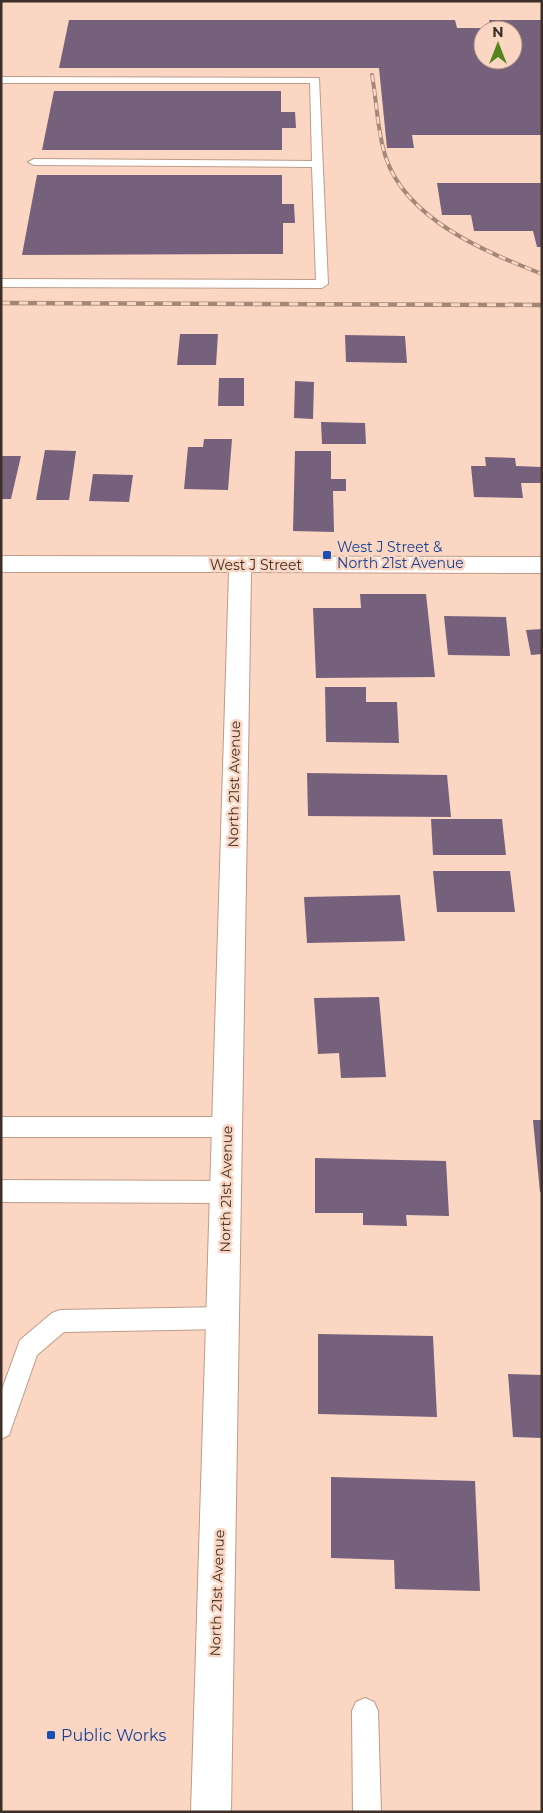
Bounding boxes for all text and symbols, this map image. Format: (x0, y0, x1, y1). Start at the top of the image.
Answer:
north arrow (473, 20, 523, 70)
text: N (492, 23, 504, 41)
place label: West J Street & North 21st Avenue (337, 538, 464, 572)
marker: West J Street & North 21st Avenue (321, 549, 333, 561)
street label: West J Street (210, 556, 303, 574)
street label: North 21st Avenue (224, 720, 244, 848)
street label: North 21st Avenue (216, 1125, 236, 1253)
street label: North 21st Avenue (206, 1529, 228, 1657)
place label: Public Works (61, 1726, 166, 1745)
marker: Public Works (45, 1729, 57, 1741)

